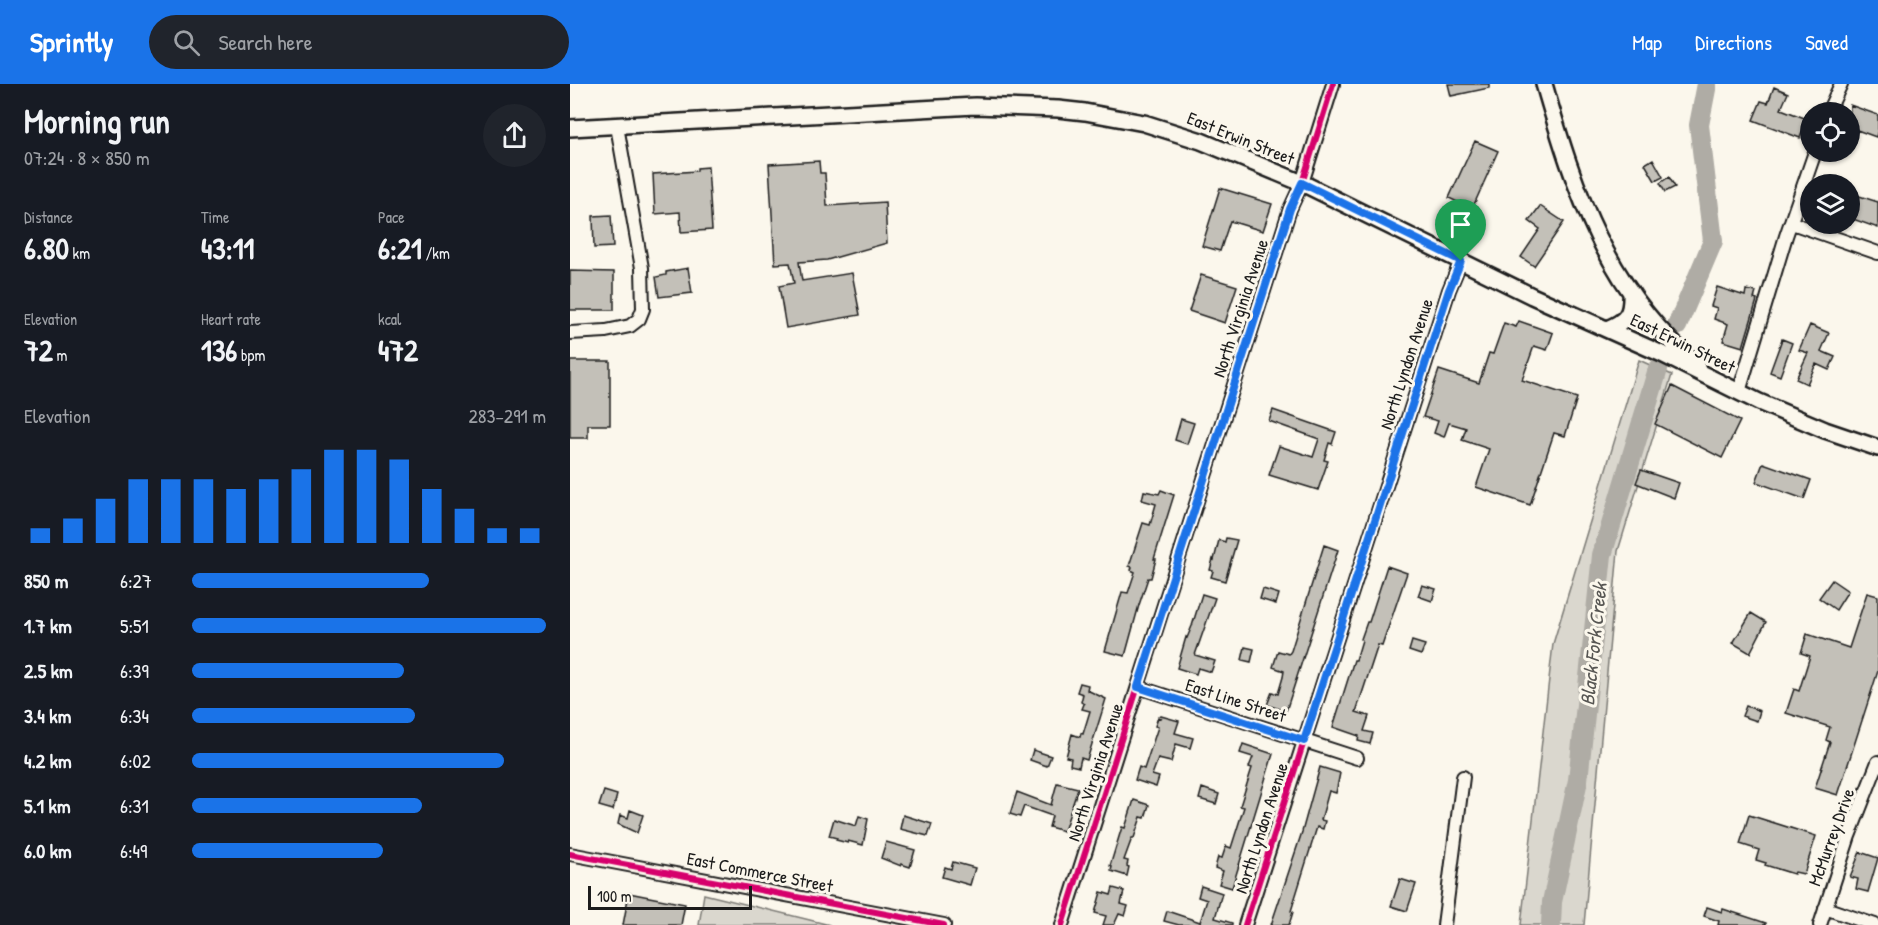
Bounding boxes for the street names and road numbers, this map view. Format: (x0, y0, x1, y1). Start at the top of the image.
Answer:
street label: East Erwin Street (1184, 105, 1299, 171)
street label: North Virginia Avenue (1206, 236, 1274, 380)
street label: North Lyndon Avenue (1373, 295, 1439, 433)
street label: East Erwin Street (1626, 307, 1740, 380)
street label: East Line Street (1183, 672, 1290, 728)
street label: North Virginia Avenue (1061, 700, 1129, 844)
street label: North Lyndon Avenue (1228, 759, 1294, 897)
street label: McMurrey Drive (1802, 785, 1860, 889)
street label: East Commerce Street (685, 846, 836, 899)

